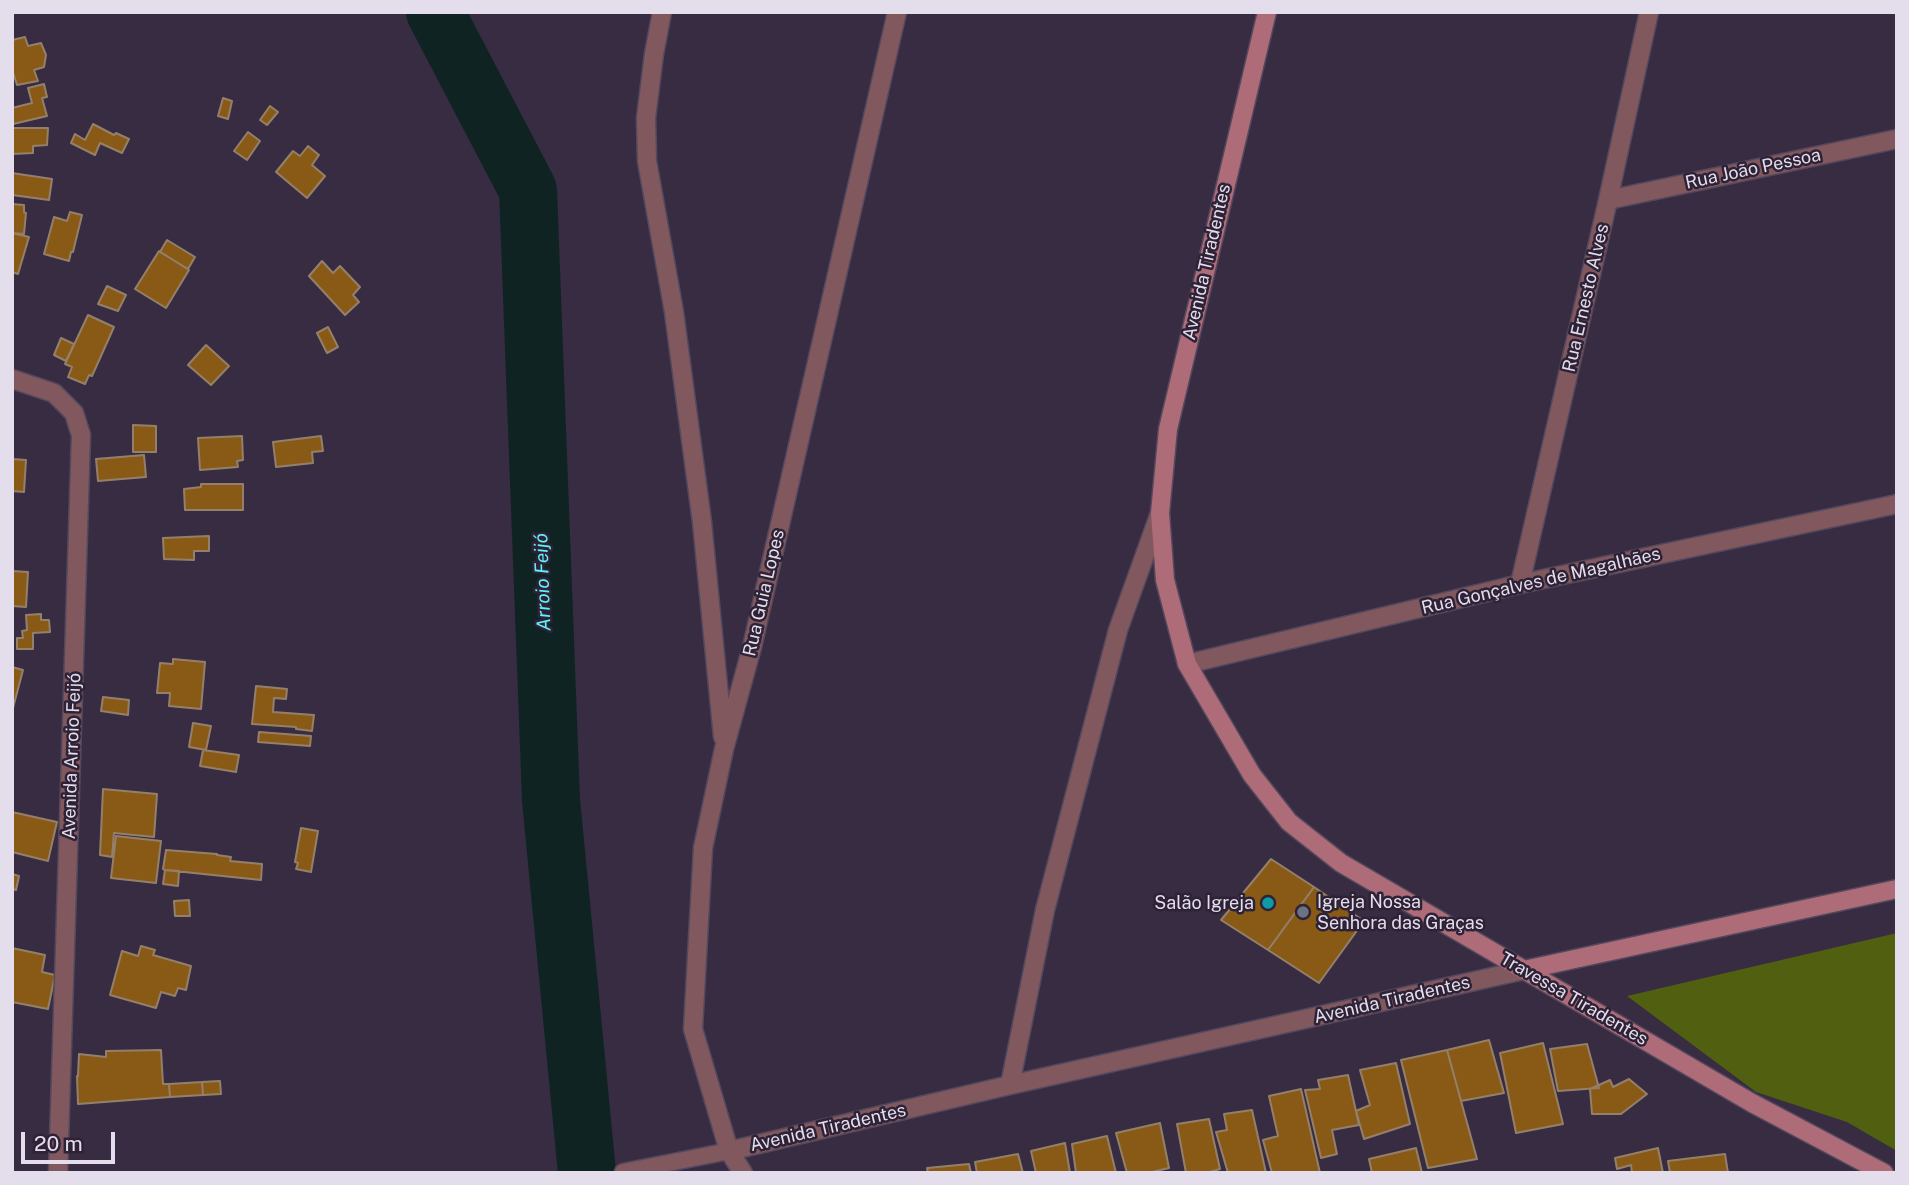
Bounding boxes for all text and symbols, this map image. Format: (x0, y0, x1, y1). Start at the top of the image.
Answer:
street label: Rua João Pessoa (1683, 144, 1823, 194)
street label: Avenida Tiradentes (1179, 182, 1235, 342)
street label: Rua Ernesto Alves (1558, 222, 1614, 374)
street label: Rua Guia Lopes (739, 527, 789, 659)
water label: Arroio Feijó (530, 533, 556, 631)
street label: Rua Gonçalves de Magalhães (1419, 543, 1663, 619)
street label: Avenida Arroio Feijó (58, 672, 86, 840)
place label: Igreja Nossa Senhora das Graças (1317, 891, 1484, 934)
place label: Salão Igreja (1154, 892, 1254, 914)
marker: Salão Igreja (1260, 895, 1276, 911)
marker: Igreja Nossa Senhora das Graças (1295, 904, 1311, 920)
street label: Travessa Tiradentes (1496, 948, 1652, 1050)
street label: Avenida Tiradentes (1312, 972, 1472, 1028)
street label: Avenida Tiradentes (748, 1100, 908, 1156)
scale bar (24, 1118, 119, 1162)
text: 20 m (34, 1131, 83, 1156)

